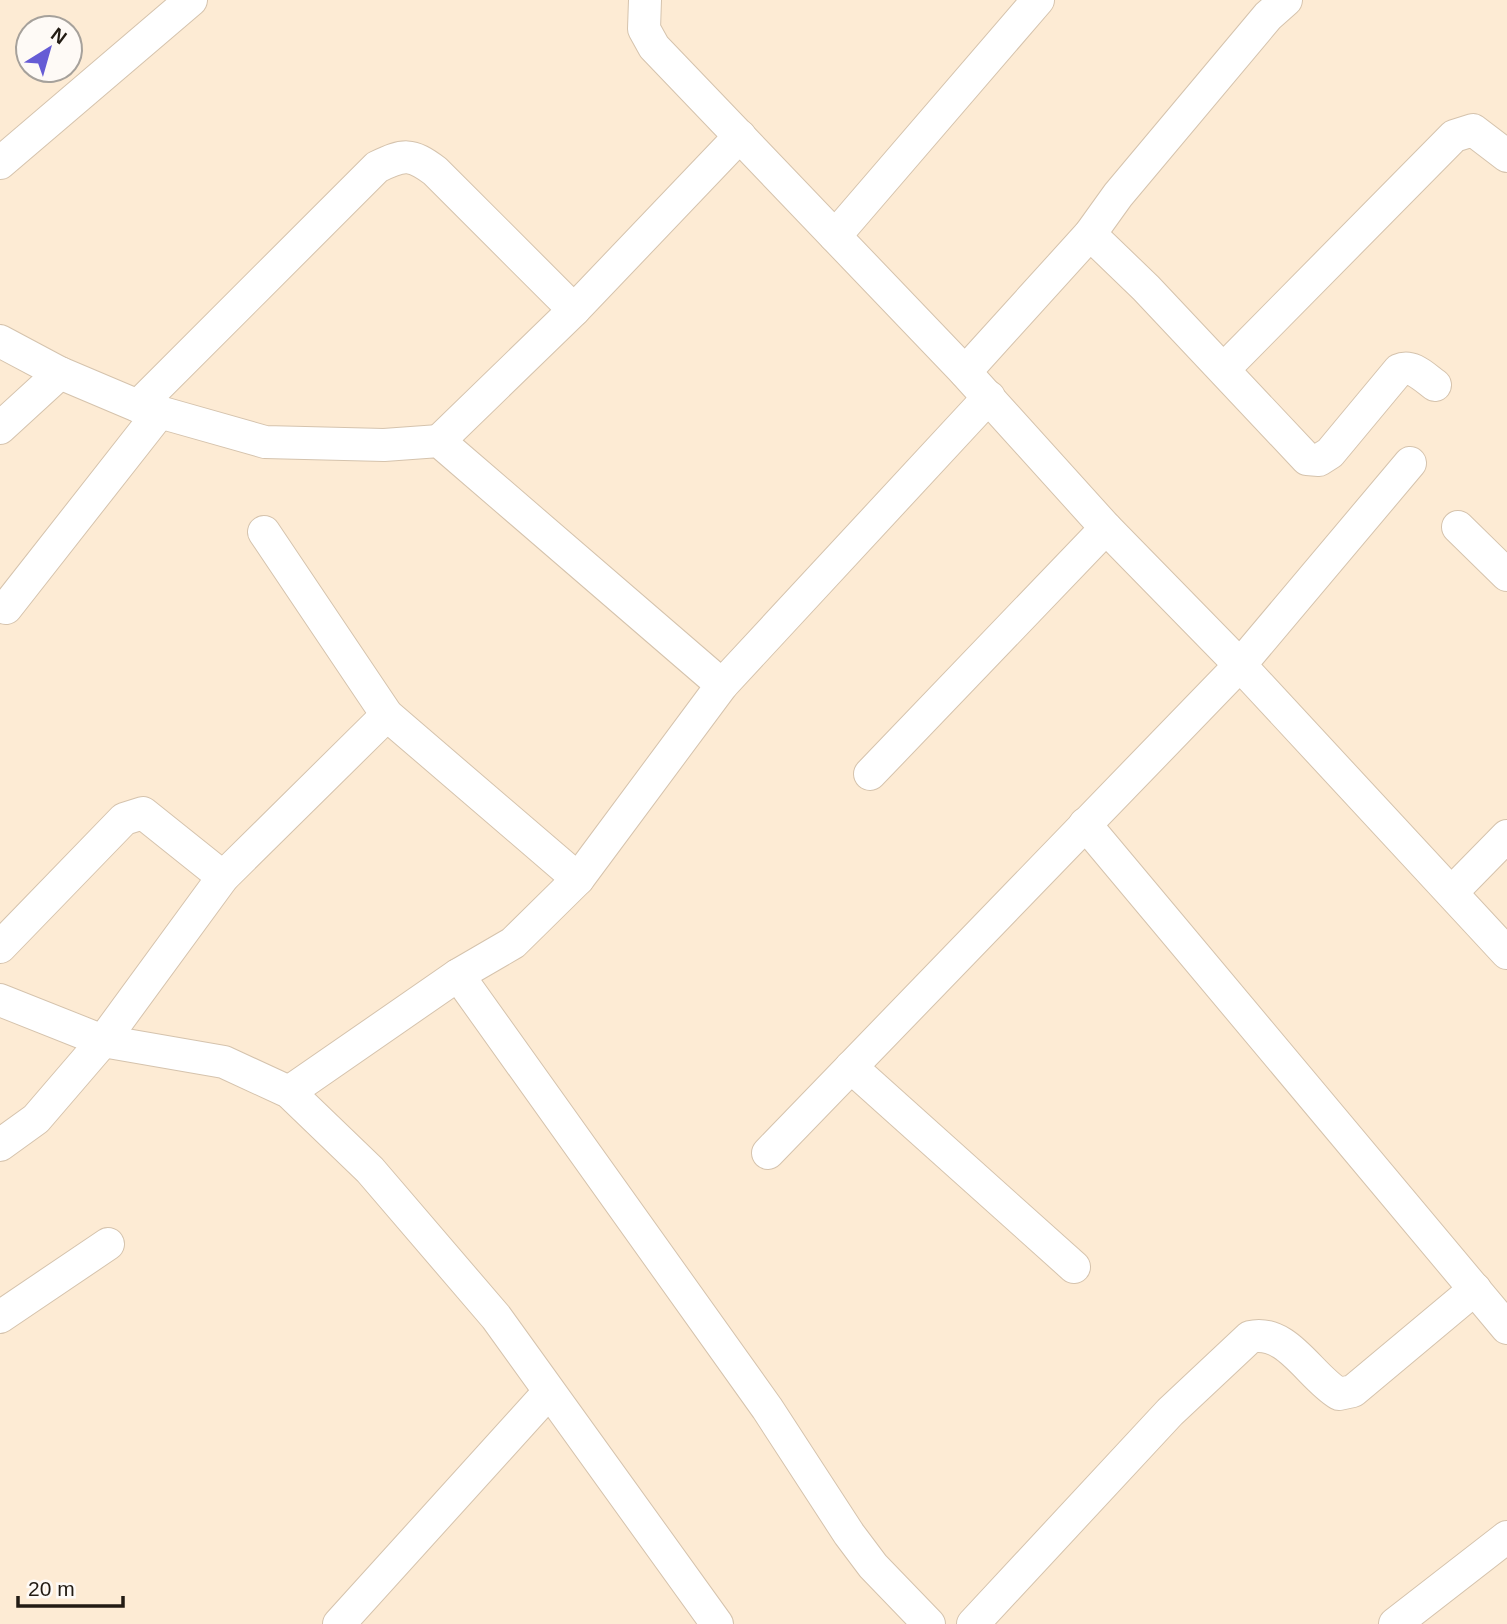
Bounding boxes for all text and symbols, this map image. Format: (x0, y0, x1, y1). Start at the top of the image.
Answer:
north arrow (14, 14, 84, 84)
text: N (47, 23, 71, 48)
scale bar (18, 1564, 122, 1608)
text: 20 m (28, 1577, 75, 1600)

